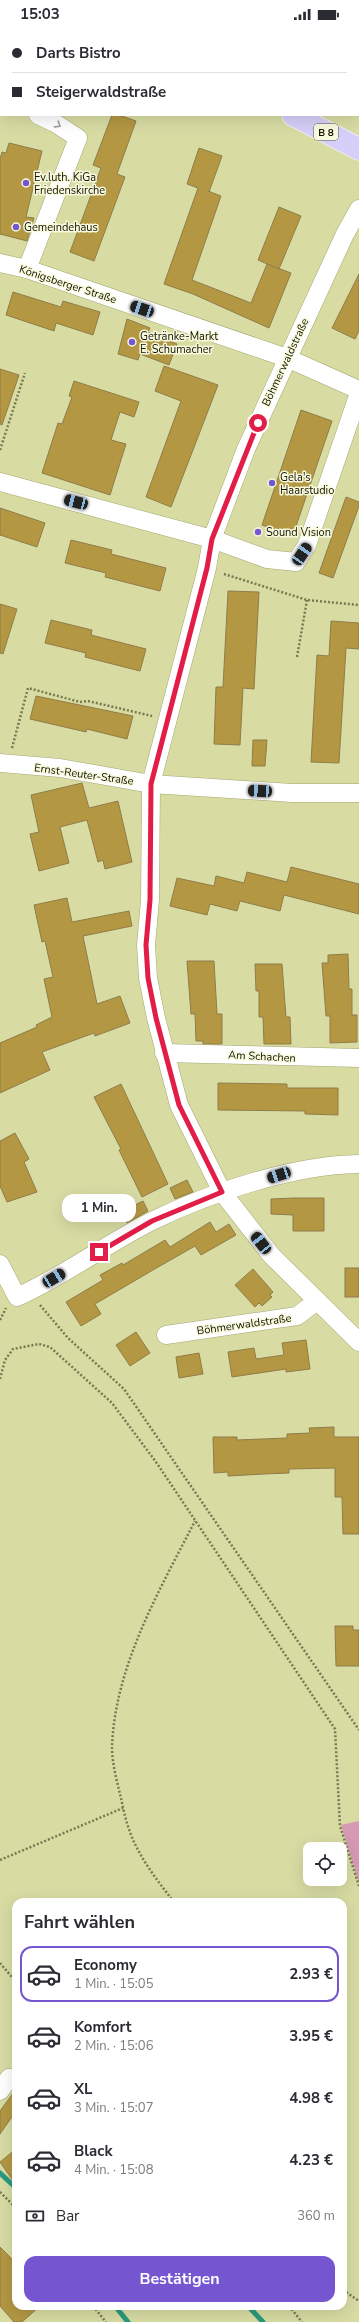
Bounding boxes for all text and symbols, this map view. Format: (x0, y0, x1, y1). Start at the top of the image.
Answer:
text: 15:03 (20, 4, 60, 24)
text: Darts Bistro (36, 43, 121, 63)
text: Steigerwaldstraße (36, 82, 166, 102)
one-way arrow (54, 121, 61, 128)
road number: B 8 (314, 124, 338, 140)
place label: Ev.luth. KiGa Friedenskirche (34, 170, 105, 198)
marker: Ev.luth. KiGa Friedenskirche (21, 178, 31, 188)
place label: Gemeindehaus (24, 220, 98, 235)
marker: Gemeindehaus (11, 222, 21, 232)
street label: Königsberger Straße (17, 262, 119, 307)
car (129, 299, 155, 319)
street label: Böhmerwaldstraße (259, 316, 312, 409)
place label: Getränke-Markt E. Schumacher (140, 329, 218, 357)
marker: Getränke-Markt E. Schumacher (127, 337, 137, 347)
route start (249, 414, 267, 432)
place label: Gela's Haarstudio (280, 470, 334, 498)
marker: Gela's Haarstudio (267, 478, 277, 488)
car (63, 493, 89, 511)
place label: Sound Vision (266, 525, 331, 540)
marker: Sound Vision (253, 527, 263, 537)
car (290, 541, 314, 567)
street label: Ernst-Reuter-Straße (33, 760, 135, 789)
car (248, 784, 272, 798)
street label: Am Schachen (228, 1047, 296, 1066)
car (266, 1166, 292, 1184)
callout: 1 Min. (62, 1194, 136, 1222)
text: 1 Min. (81, 1199, 117, 1217)
car (249, 1230, 273, 1256)
route end (90, 1243, 108, 1261)
car (41, 1267, 67, 1289)
street label: Böhmerwaldstraße (196, 1310, 292, 1339)
map controls (303, 1842, 347, 1886)
button: locate (303, 1842, 347, 1886)
text: Fahrt wählen (24, 1910, 135, 1934)
text: Economy (74, 1955, 137, 1975)
icon: car (26, 1956, 62, 1992)
text: 2.93 € (289, 1964, 333, 1984)
text: 1 Min. · 15:05 (74, 1975, 153, 1993)
text: Komfort (74, 2017, 132, 2037)
icon: car (26, 2018, 62, 2054)
text: 3.95 € (289, 2026, 333, 2046)
text: 2 Min. · 15:06 (74, 2037, 153, 2055)
text: XL (74, 2079, 93, 2099)
icon: car (26, 2080, 62, 2116)
text: 4.98 € (289, 2088, 333, 2108)
text: 3 Min. · 15:07 (74, 2099, 153, 2117)
text: Black (74, 2141, 112, 2161)
icon: car (26, 2142, 62, 2178)
text: 4.23 € (289, 2150, 333, 2170)
text: 4 Min. · 15:08 (74, 2161, 153, 2179)
icon: cash (24, 2205, 46, 2227)
text: Bar (56, 2206, 79, 2226)
text: 360 m (297, 2207, 335, 2225)
button: Bestätigen (24, 2256, 335, 2302)

